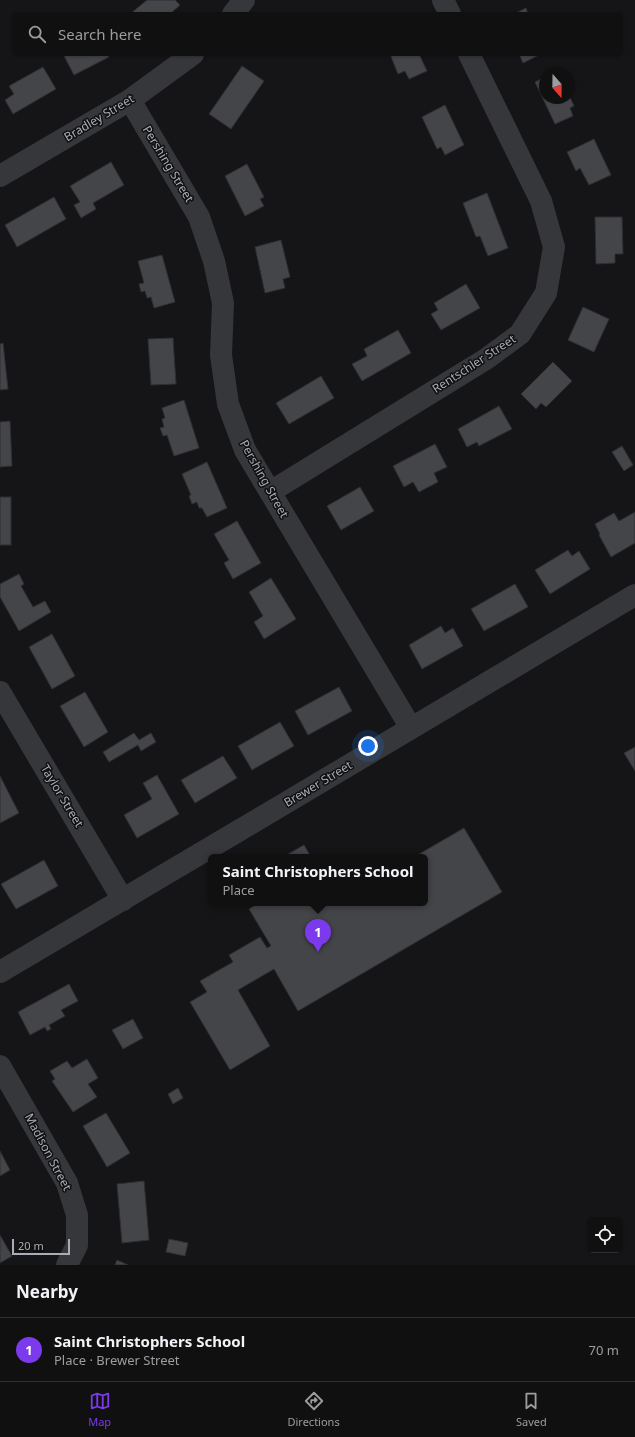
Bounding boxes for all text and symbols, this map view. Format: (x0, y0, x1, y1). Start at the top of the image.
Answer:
search box (12, 12, 623, 56)
icon: search (26, 23, 48, 45)
text: Search here (58, 24, 141, 44)
north arrow (539, 68, 575, 104)
street label: Bradley Street (61, 90, 138, 145)
street label: Pershing Street (139, 122, 198, 206)
street label: Rentschler Street (429, 330, 519, 397)
street label: Pershing Street (236, 437, 293, 521)
your location (358, 736, 378, 756)
street label: Brewer Street (280, 756, 356, 811)
street label: Taylor Street (37, 761, 88, 831)
popup (208, 854, 428, 906)
text: Saint Christophers School (222, 861, 414, 881)
text: Place (222, 881, 255, 899)
pin: 1 (305, 919, 331, 952)
street label: Madison Street (21, 1110, 76, 1194)
map controls (587, 1217, 623, 1253)
button: locate (587, 1217, 623, 1253)
scale bar (12, 1237, 70, 1256)
text: 20 m (18, 1238, 44, 1253)
text: Nearby (16, 1280, 78, 1303)
text: Saint Christophers School (54, 1331, 245, 1351)
text: 1 (25, 1341, 33, 1359)
text: 70 m (589, 1341, 619, 1359)
text: Place · Brewer Street (54, 1351, 180, 1369)
tab: Map (88, 1390, 111, 1429)
tab: Directions (287, 1390, 340, 1429)
tab: Saved (516, 1390, 547, 1429)

